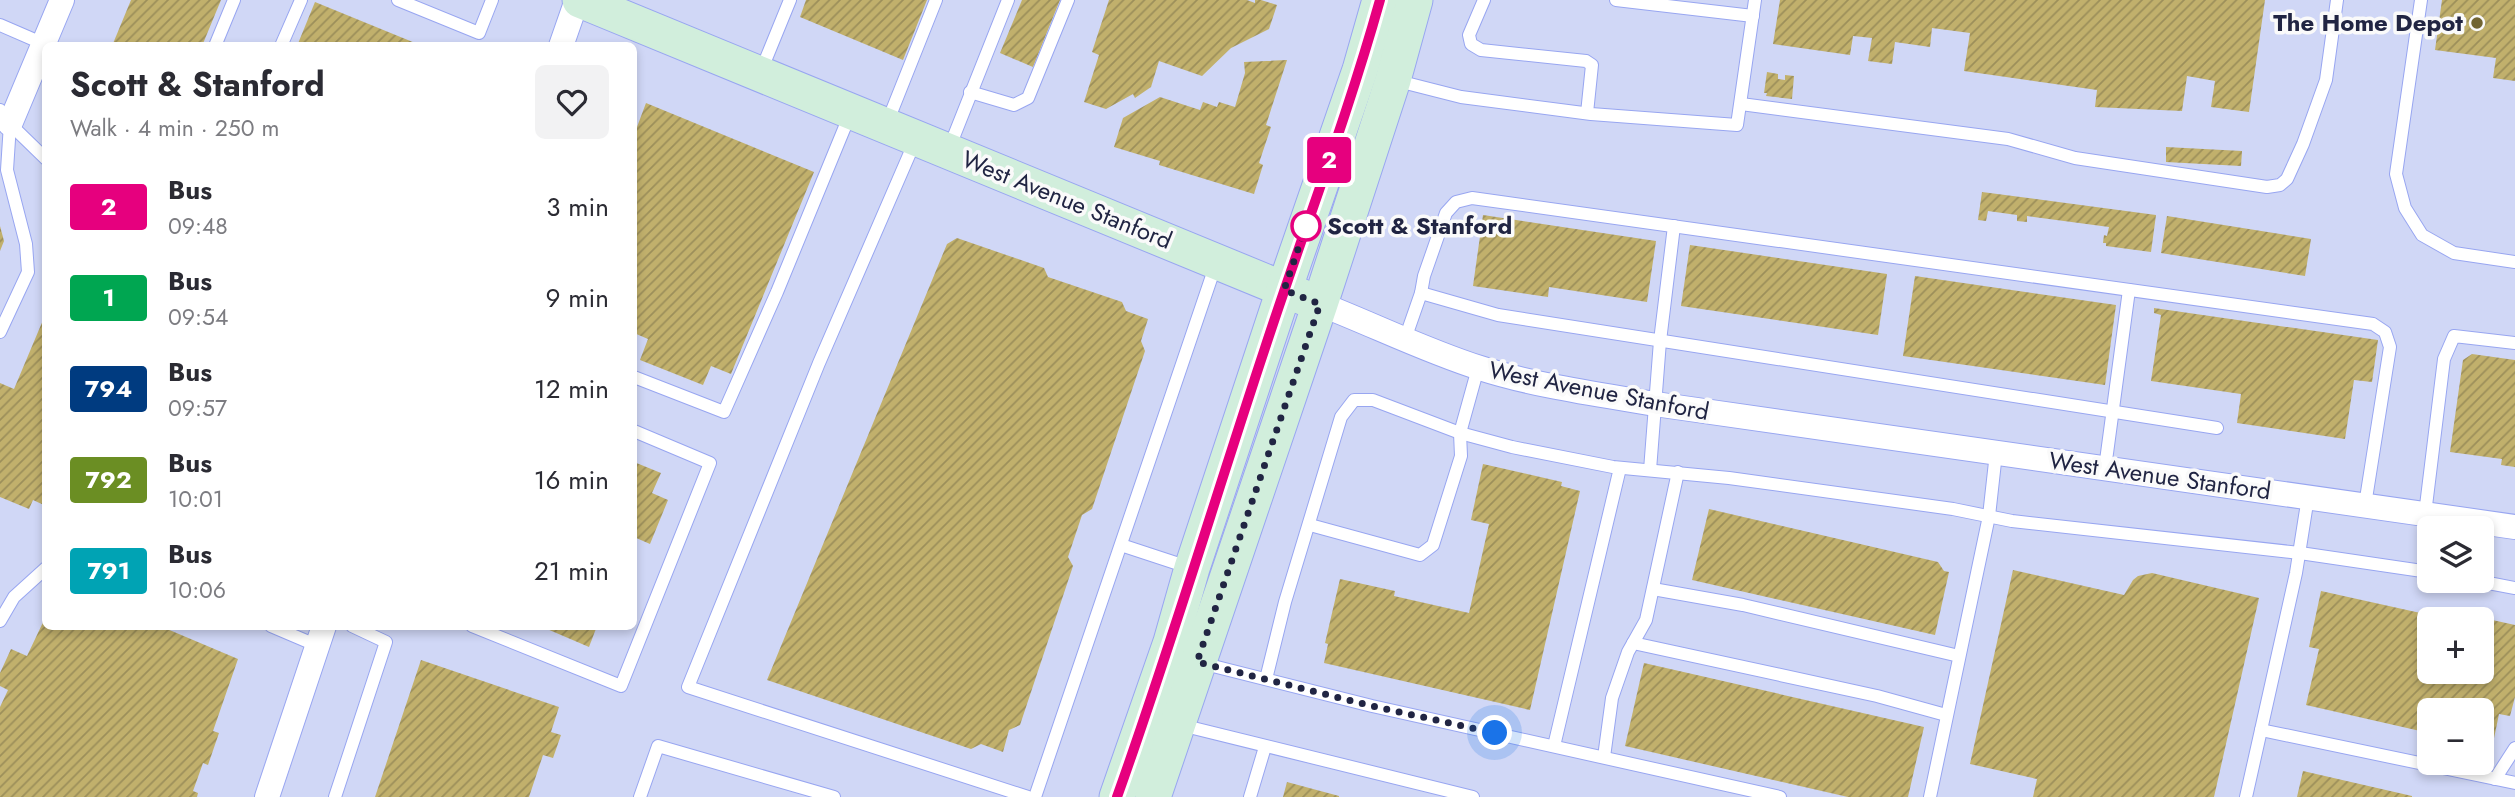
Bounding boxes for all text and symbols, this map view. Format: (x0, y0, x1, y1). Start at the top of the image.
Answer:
place label: The Home Depot (2273, 5, 2463, 40)
marker: The Home Depot (2469, 15, 2485, 31)
text: Scott & Stanford (70, 61, 325, 108)
button: heart (535, 65, 609, 139)
text: Walk · 4 min · 250 m (70, 111, 279, 145)
line badge: 2 (1306, 137, 1352, 183)
street label: West Avenue Stanford (957, 141, 1177, 258)
text: 2 (1321, 142, 1337, 177)
text: Bus (168, 171, 212, 209)
text: 3 min (546, 188, 609, 226)
text: 2 (101, 189, 116, 224)
place label: Scott & Stanford (1327, 208, 1512, 243)
text: 09:48 (168, 209, 228, 243)
marker: Scott & Stanford (1291, 211, 1321, 241)
text: Bus (168, 262, 212, 300)
text: 9 min (546, 279, 609, 317)
text: 1 (102, 280, 115, 315)
text: 09:54 (168, 300, 228, 334)
street label: West Avenue Stanford (1486, 352, 1712, 429)
text: Bus (168, 353, 212, 391)
text: 12 min (534, 370, 609, 408)
text: 794 (85, 371, 132, 406)
text: 09:57 (168, 391, 227, 425)
street label: West Avenue Stanford (2047, 443, 2273, 508)
text: Bus (168, 444, 212, 482)
text: 16 min (534, 461, 609, 499)
text: 792 (85, 462, 132, 497)
text: 10:01 (168, 482, 223, 516)
map controls (2417, 516, 2494, 775)
button: layers (2417, 516, 2494, 593)
text: Bus (168, 535, 212, 573)
text: 21 min (534, 552, 609, 590)
text: 791 (87, 553, 130, 588)
text: 10:06 (168, 573, 226, 607)
button: + (2417, 607, 2494, 684)
button: − (2417, 698, 2494, 775)
your location (1477, 715, 1512, 750)

